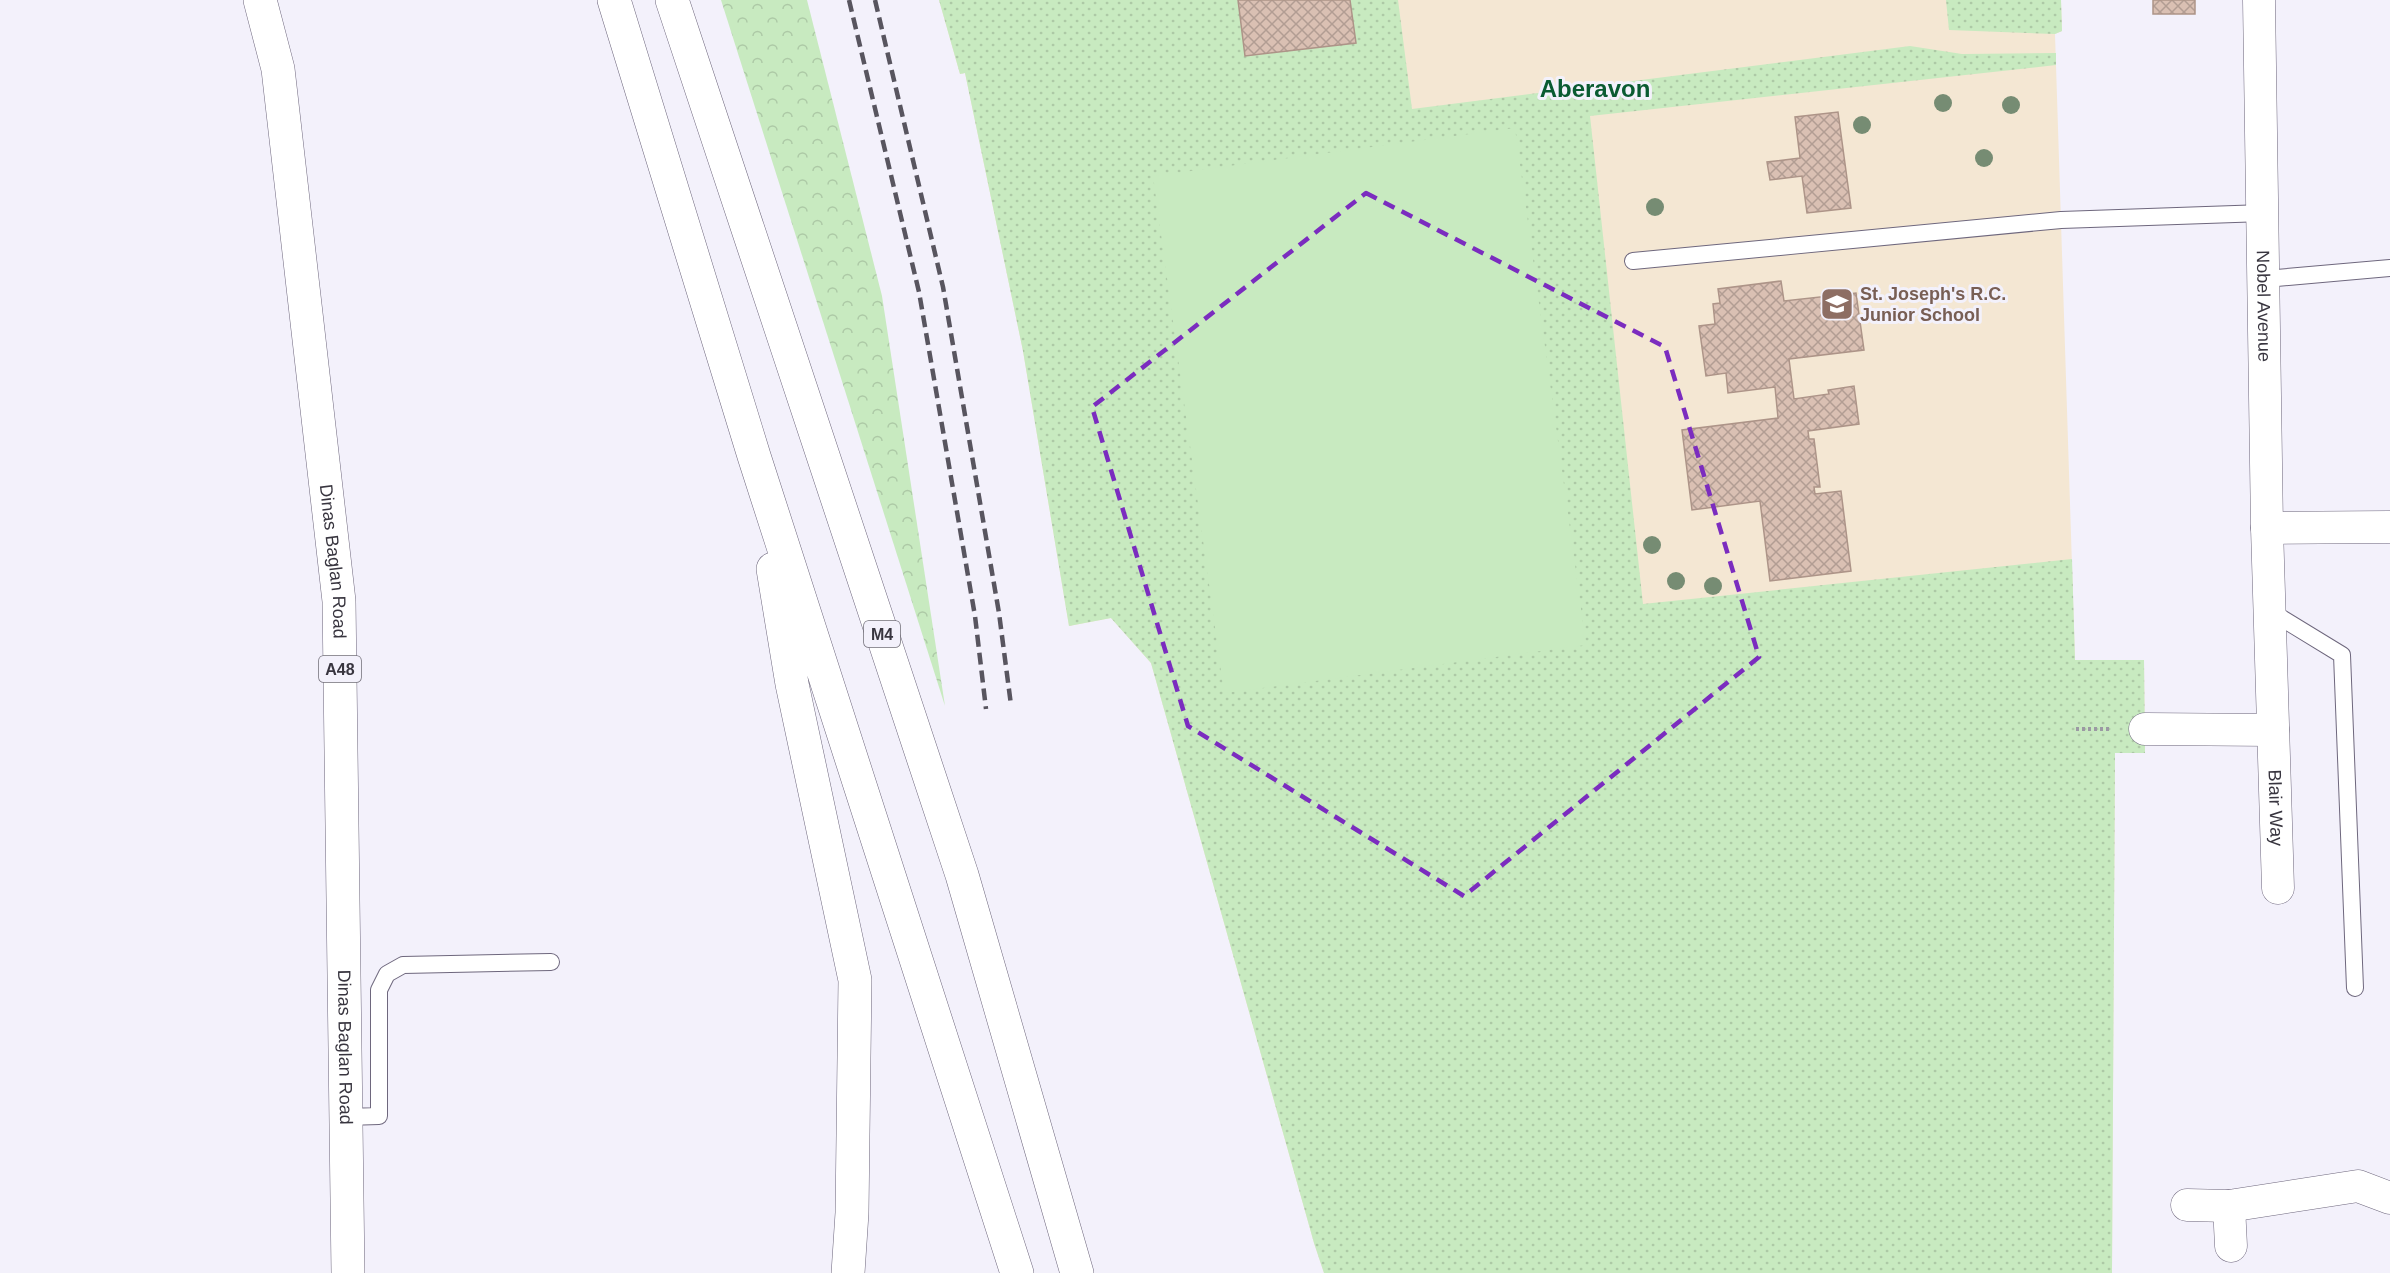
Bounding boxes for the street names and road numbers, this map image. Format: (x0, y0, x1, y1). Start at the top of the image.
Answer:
street label: Nobel Avenue (2253, 250, 2274, 362)
street label: Dinas Baglan Road (316, 483, 350, 639)
road number: M4 (864, 621, 900, 647)
road number: A48 (319, 656, 361, 682)
street label: Blair Way (2264, 769, 2287, 846)
street label: Dinas Baglan Road (334, 969, 356, 1125)

